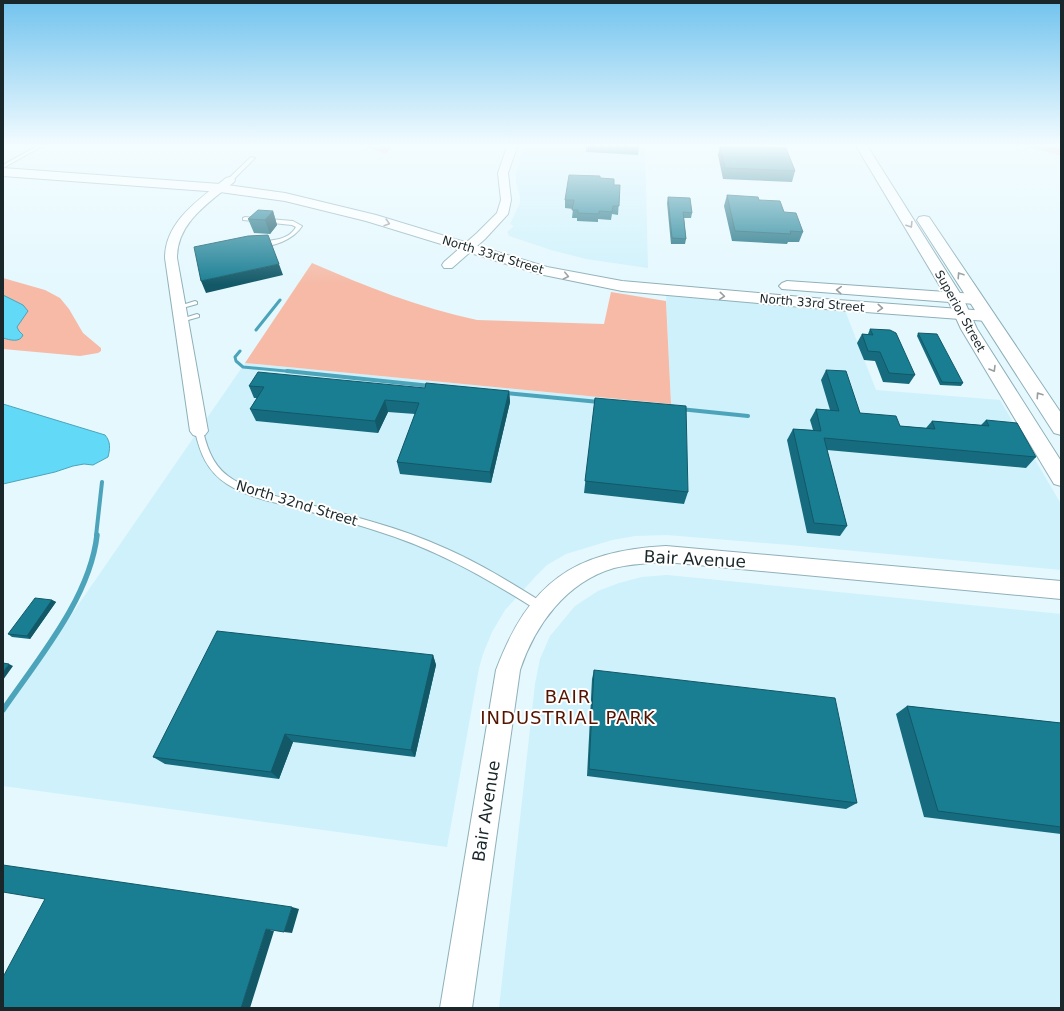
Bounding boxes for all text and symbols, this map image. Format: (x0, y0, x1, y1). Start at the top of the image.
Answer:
one-way arrow (384, 218, 391, 227)
one-way arrow (905, 221, 913, 228)
street label: North 33rd Street (441, 233, 546, 277)
street label: Superior Street (932, 268, 988, 354)
one-way arrow (563, 271, 569, 279)
one-way arrow (957, 272, 965, 279)
one-way arrow (836, 285, 842, 294)
one-way arrow (719, 291, 725, 300)
street label: North 33rd Street (759, 291, 865, 315)
one-way arrow (877, 304, 883, 313)
one-way arrow (989, 365, 996, 372)
one-way arrow (1037, 392, 1044, 399)
street label: North 32nd Street (234, 477, 360, 529)
street label: Bair Avenue (643, 546, 747, 572)
district label: BAIR INDUSTRIAL PARK (480, 686, 656, 728)
street label: Bair Avenue (468, 759, 504, 863)

